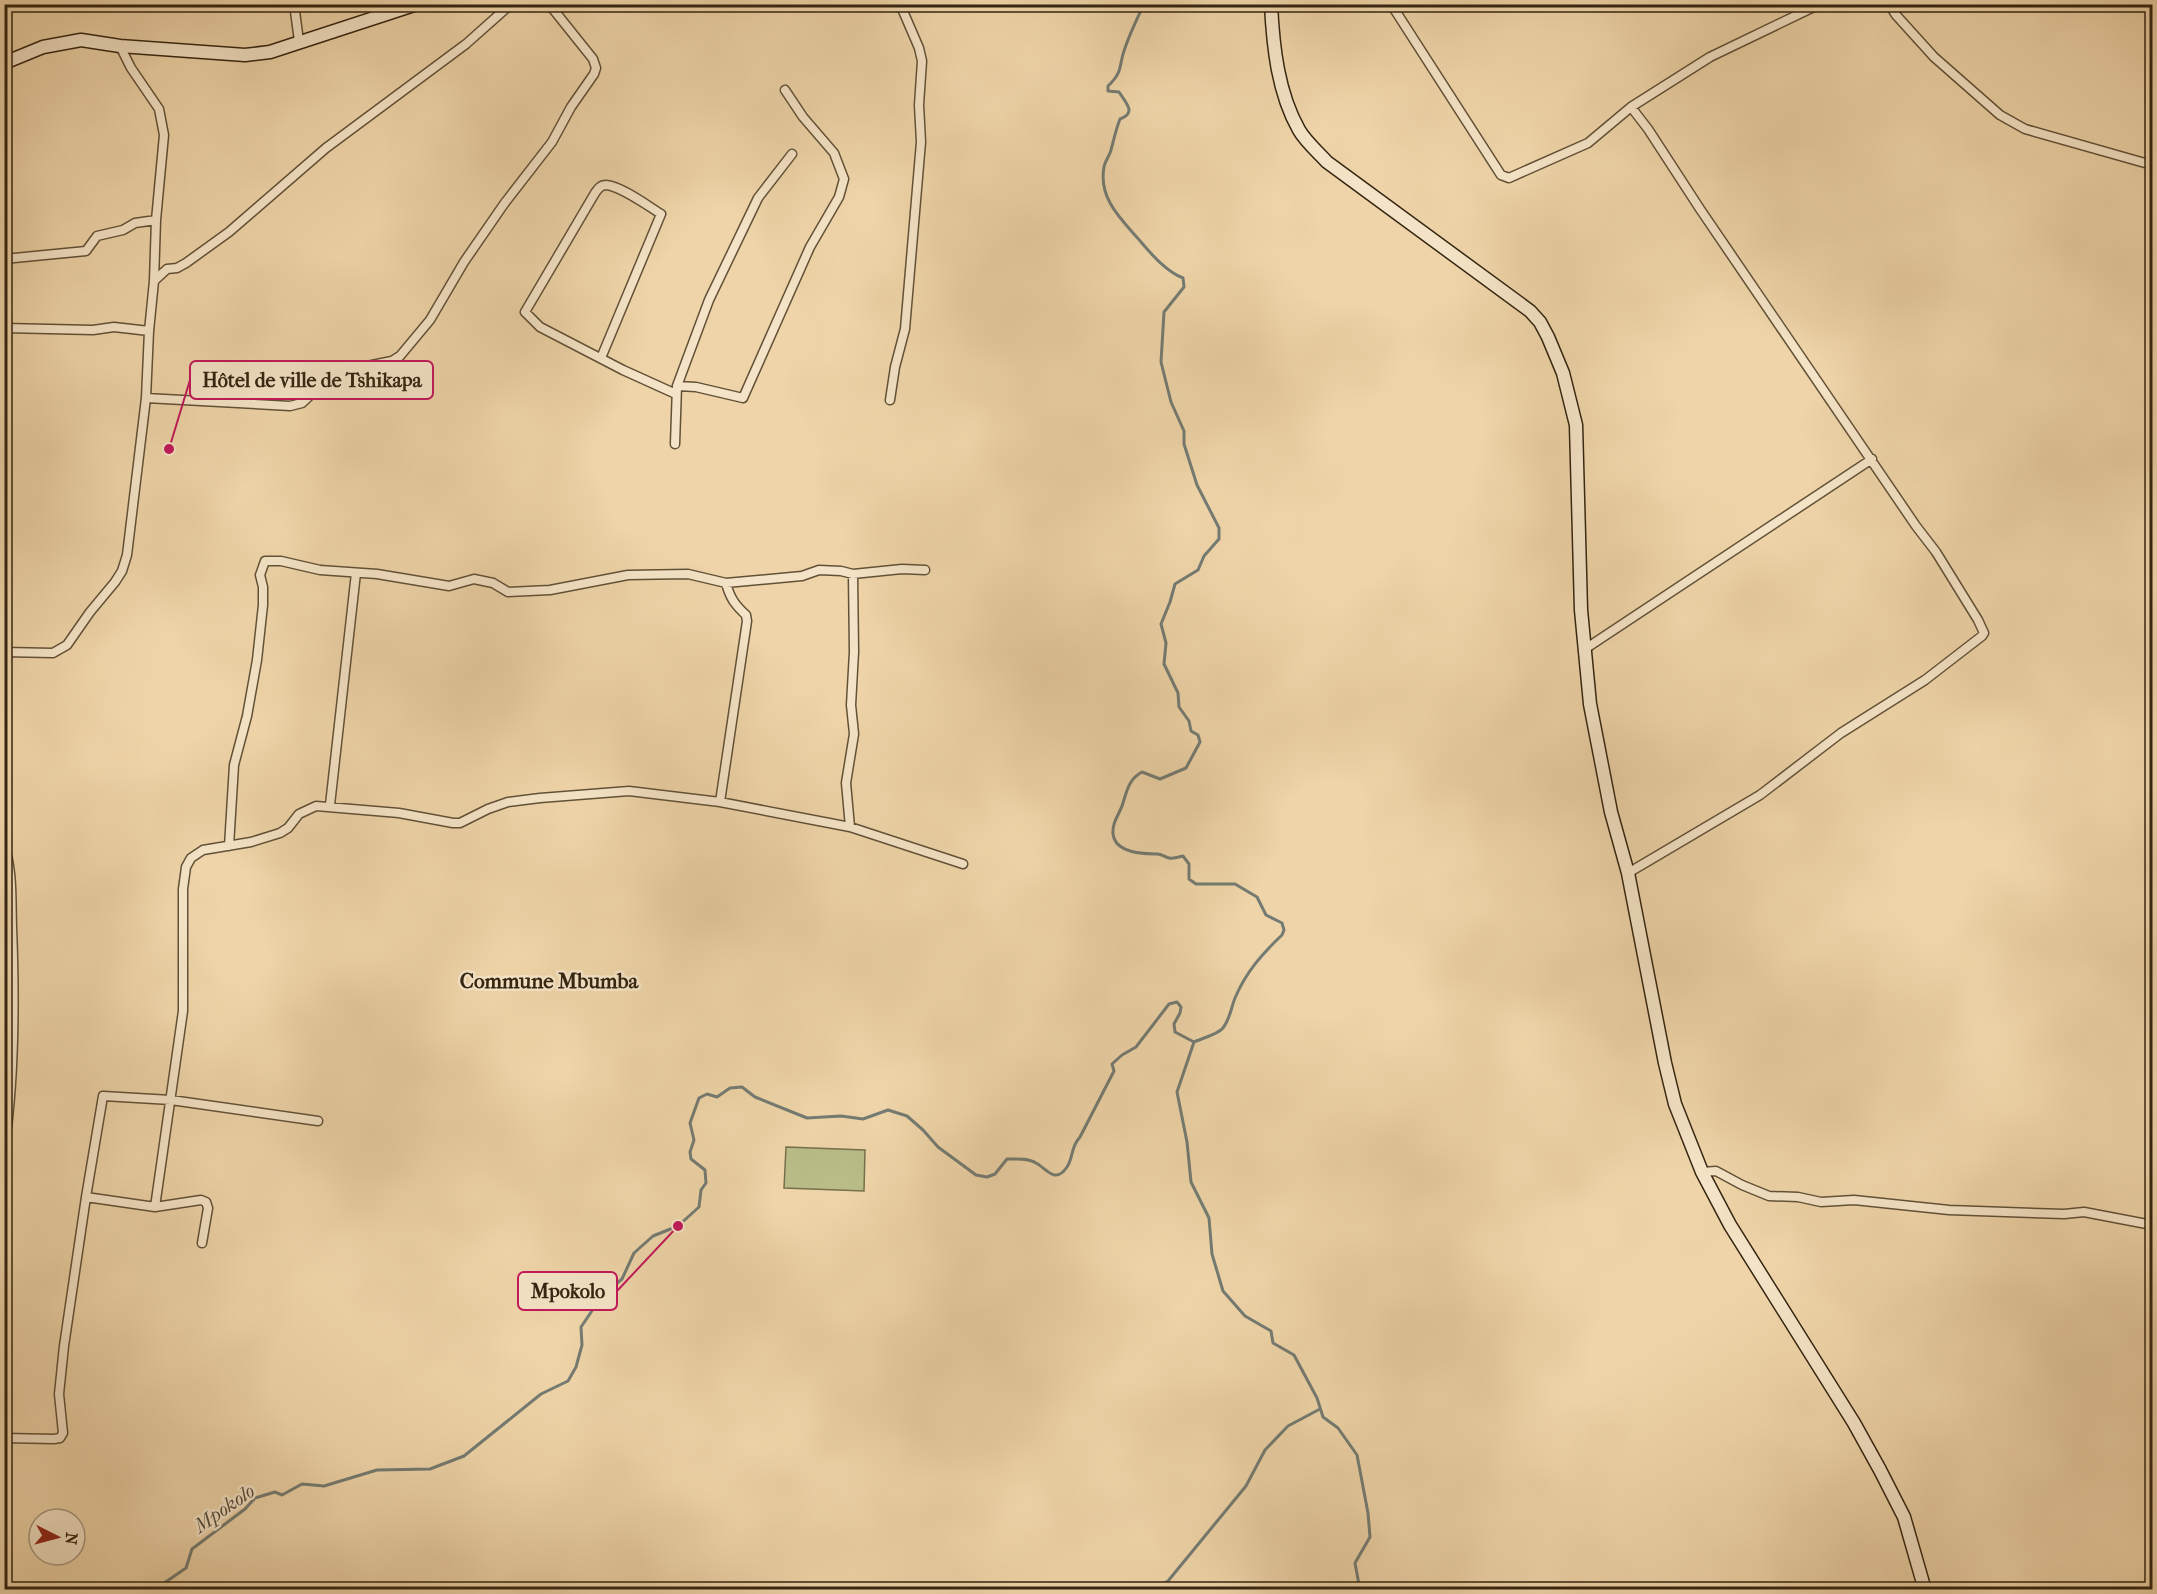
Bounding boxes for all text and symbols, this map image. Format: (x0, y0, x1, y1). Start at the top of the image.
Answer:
callout: Hôtel de ville de Tshikapa (190, 361, 433, 399)
text: Hôtel de ville de Tshikapa (202, 369, 422, 392)
district label: Commune Mbumba (460, 969, 639, 993)
callout: Mpokolo (518, 1272, 617, 1310)
text: Mpokolo (530, 1280, 605, 1303)
water label: Mpokolo (188, 1479, 259, 1539)
north arrow (27, 1507, 87, 1567)
text: N (61, 1531, 82, 1546)

